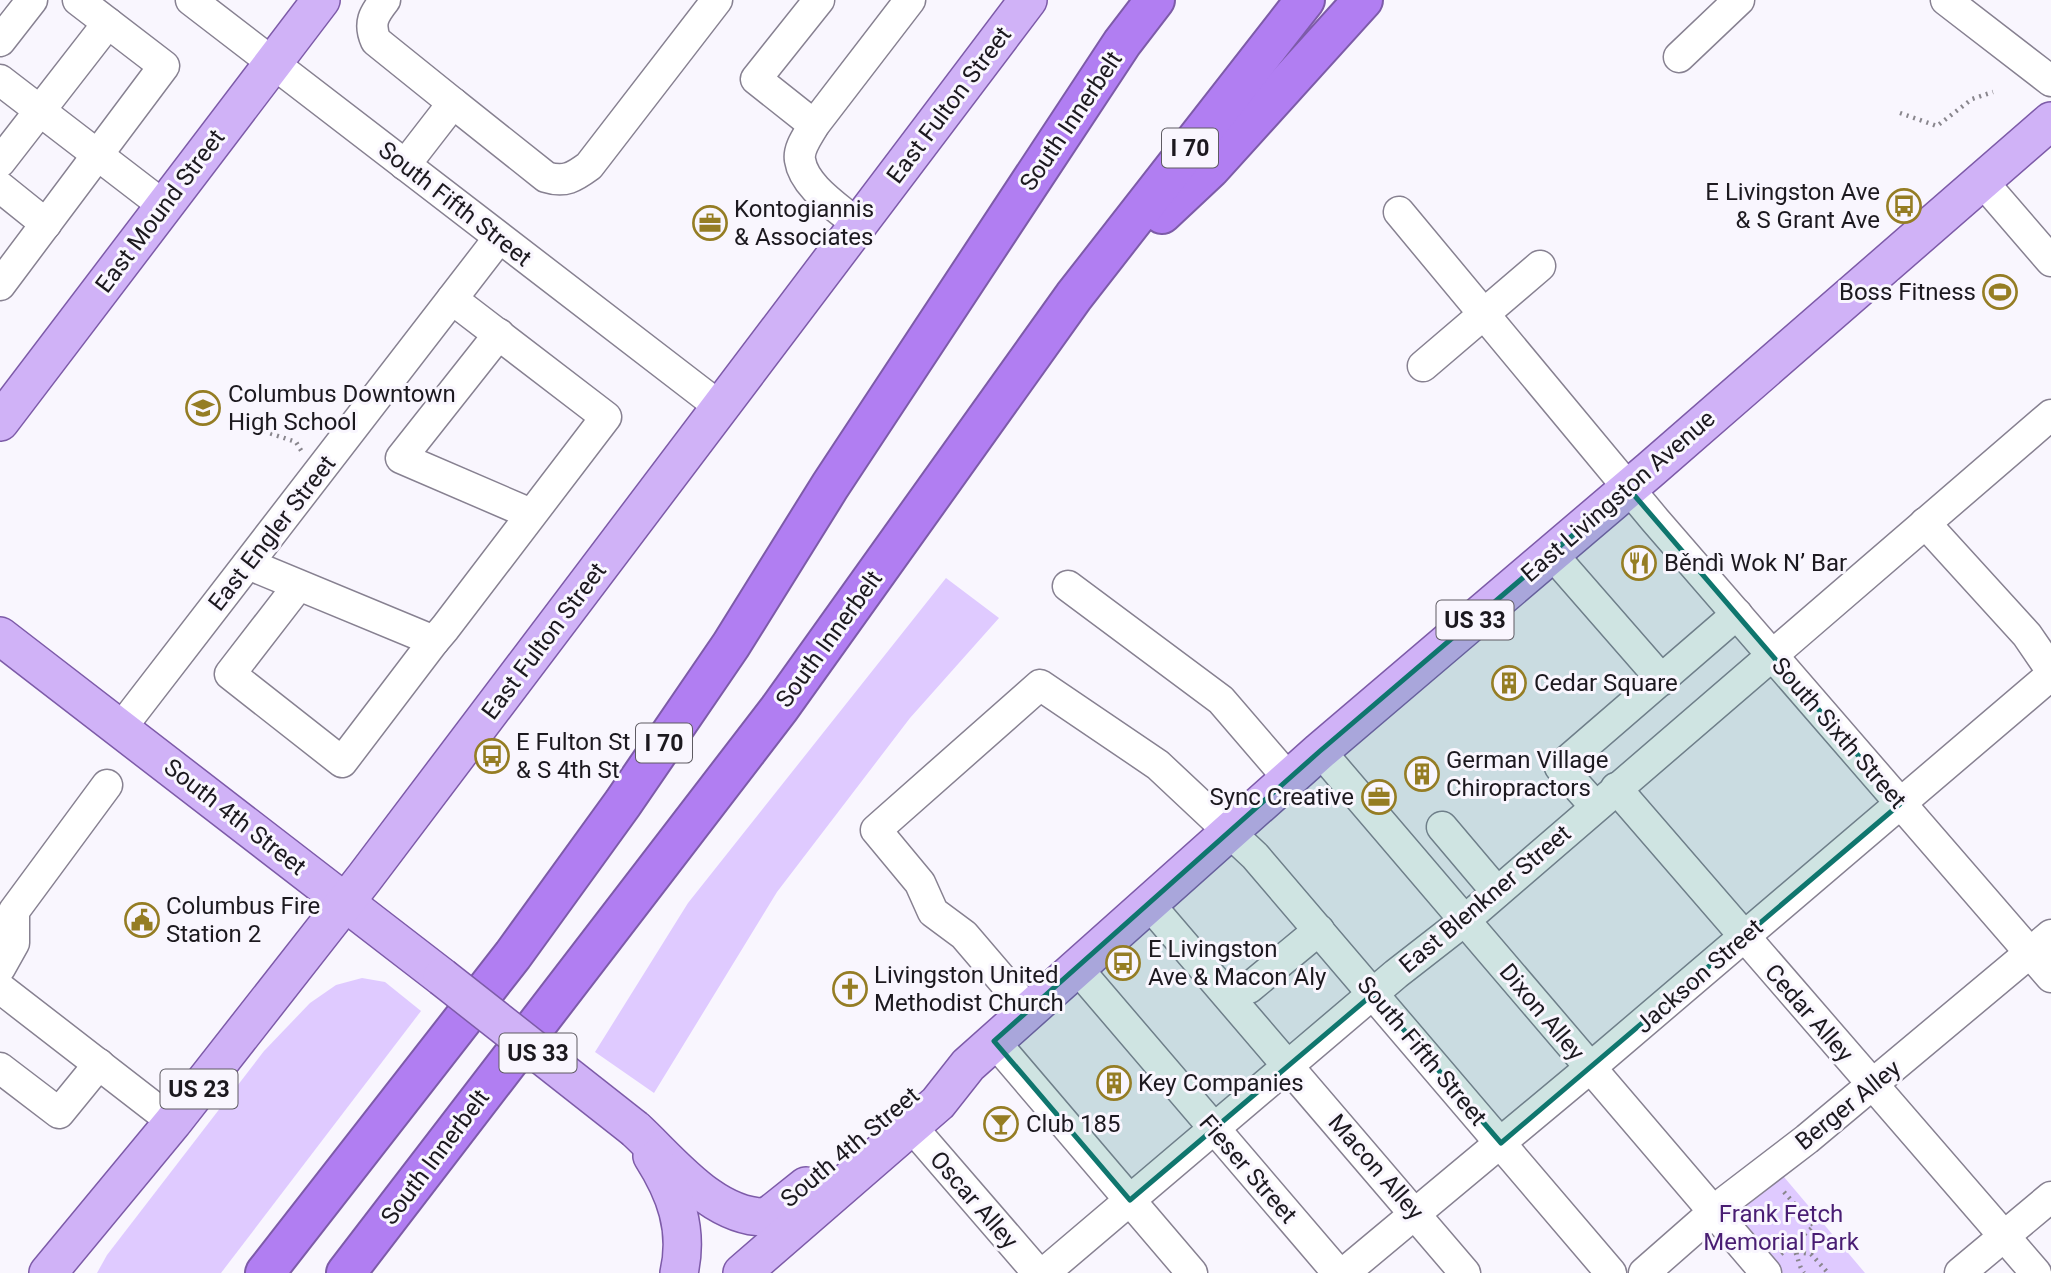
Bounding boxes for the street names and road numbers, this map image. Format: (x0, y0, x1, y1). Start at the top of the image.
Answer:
street label: East Fulton Street (881, 21, 1017, 189)
street label: South Innerbelt (1014, 46, 1128, 196)
street label: East Mound Street (90, 124, 230, 298)
road number: I 70 (1162, 128, 1218, 168)
street label: South Fifth Street (373, 136, 537, 272)
street label: East Livingston Avenue (1516, 404, 1720, 588)
street label: East Engler Street (203, 450, 341, 616)
street label: East Fulton Street (476, 557, 612, 725)
street label: South Innerbelt (770, 565, 888, 713)
road number: US 33 (1436, 600, 1514, 640)
street label: South Sixth Street (1766, 652, 1912, 814)
road number: I 70 (636, 723, 692, 762)
street label: South 4th Street (159, 753, 312, 881)
street label: East Blenkner Street (1394, 819, 1577, 979)
street label: Jackson Street (1630, 913, 1769, 1039)
street label: Dixon Alley (1494, 958, 1591, 1066)
street label: Cedar Alley (1759, 958, 1859, 1068)
street label: South Fifth Street (1352, 971, 1493, 1131)
road number: US 33 (500, 1034, 576, 1072)
street label: Berger Alley (1790, 1054, 1907, 1156)
road number: US 23 (160, 1070, 238, 1108)
street label: South 4th Street (775, 1081, 925, 1213)
street label: South Innerbelt (375, 1084, 495, 1230)
street label: Macon Alley (1323, 1108, 1430, 1226)
street label: Fieser Street (1193, 1109, 1303, 1229)
street label: Oscar Alley (924, 1146, 1024, 1255)

